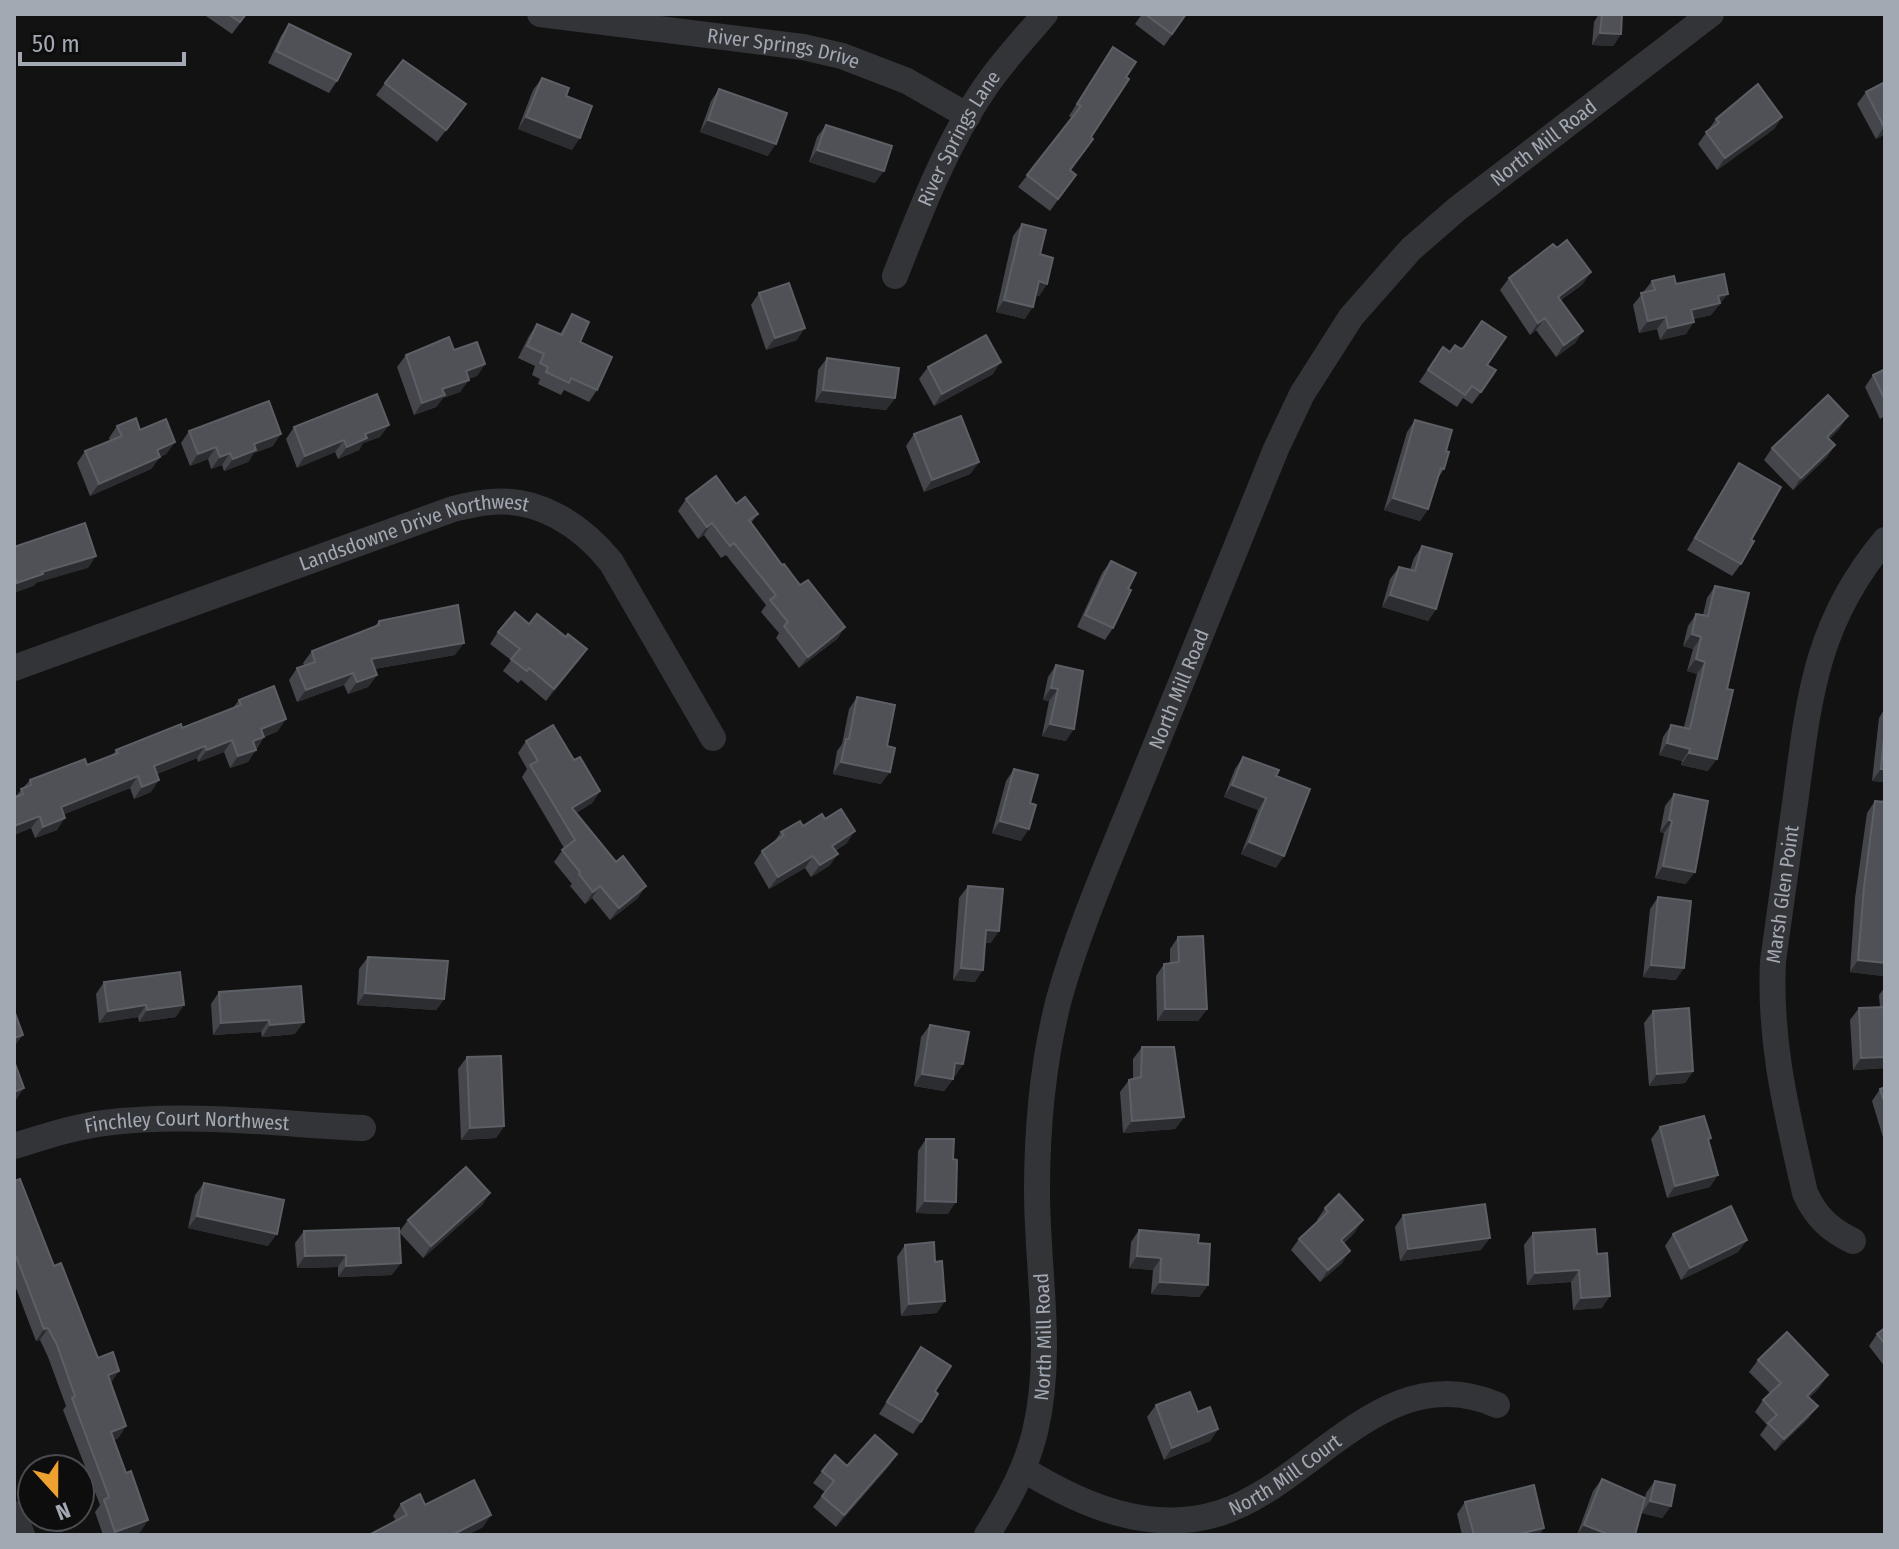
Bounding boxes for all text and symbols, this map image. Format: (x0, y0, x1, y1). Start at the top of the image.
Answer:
scale bar (20, 16, 184, 66)
street label: River Springs Drive (706, 23, 863, 74)
text: 50 m (32, 30, 80, 58)
street label: River Springs Lane (912, 66, 1005, 210)
street label: North Mill Road (1486, 94, 1601, 191)
street label: Landsdowne Drive Northwest (296, 489, 532, 576)
street label: North Mill Road (1143, 626, 1214, 753)
street label: Marsh Glen Point (1761, 823, 1804, 965)
street label: Finchley Court Northwest (82, 1106, 291, 1138)
street label: North Mill Road (1029, 1272, 1056, 1402)
street label: North Mill Court (1225, 1428, 1346, 1521)
north arrow (16, 1453, 96, 1533)
text: N (52, 1496, 74, 1526)

